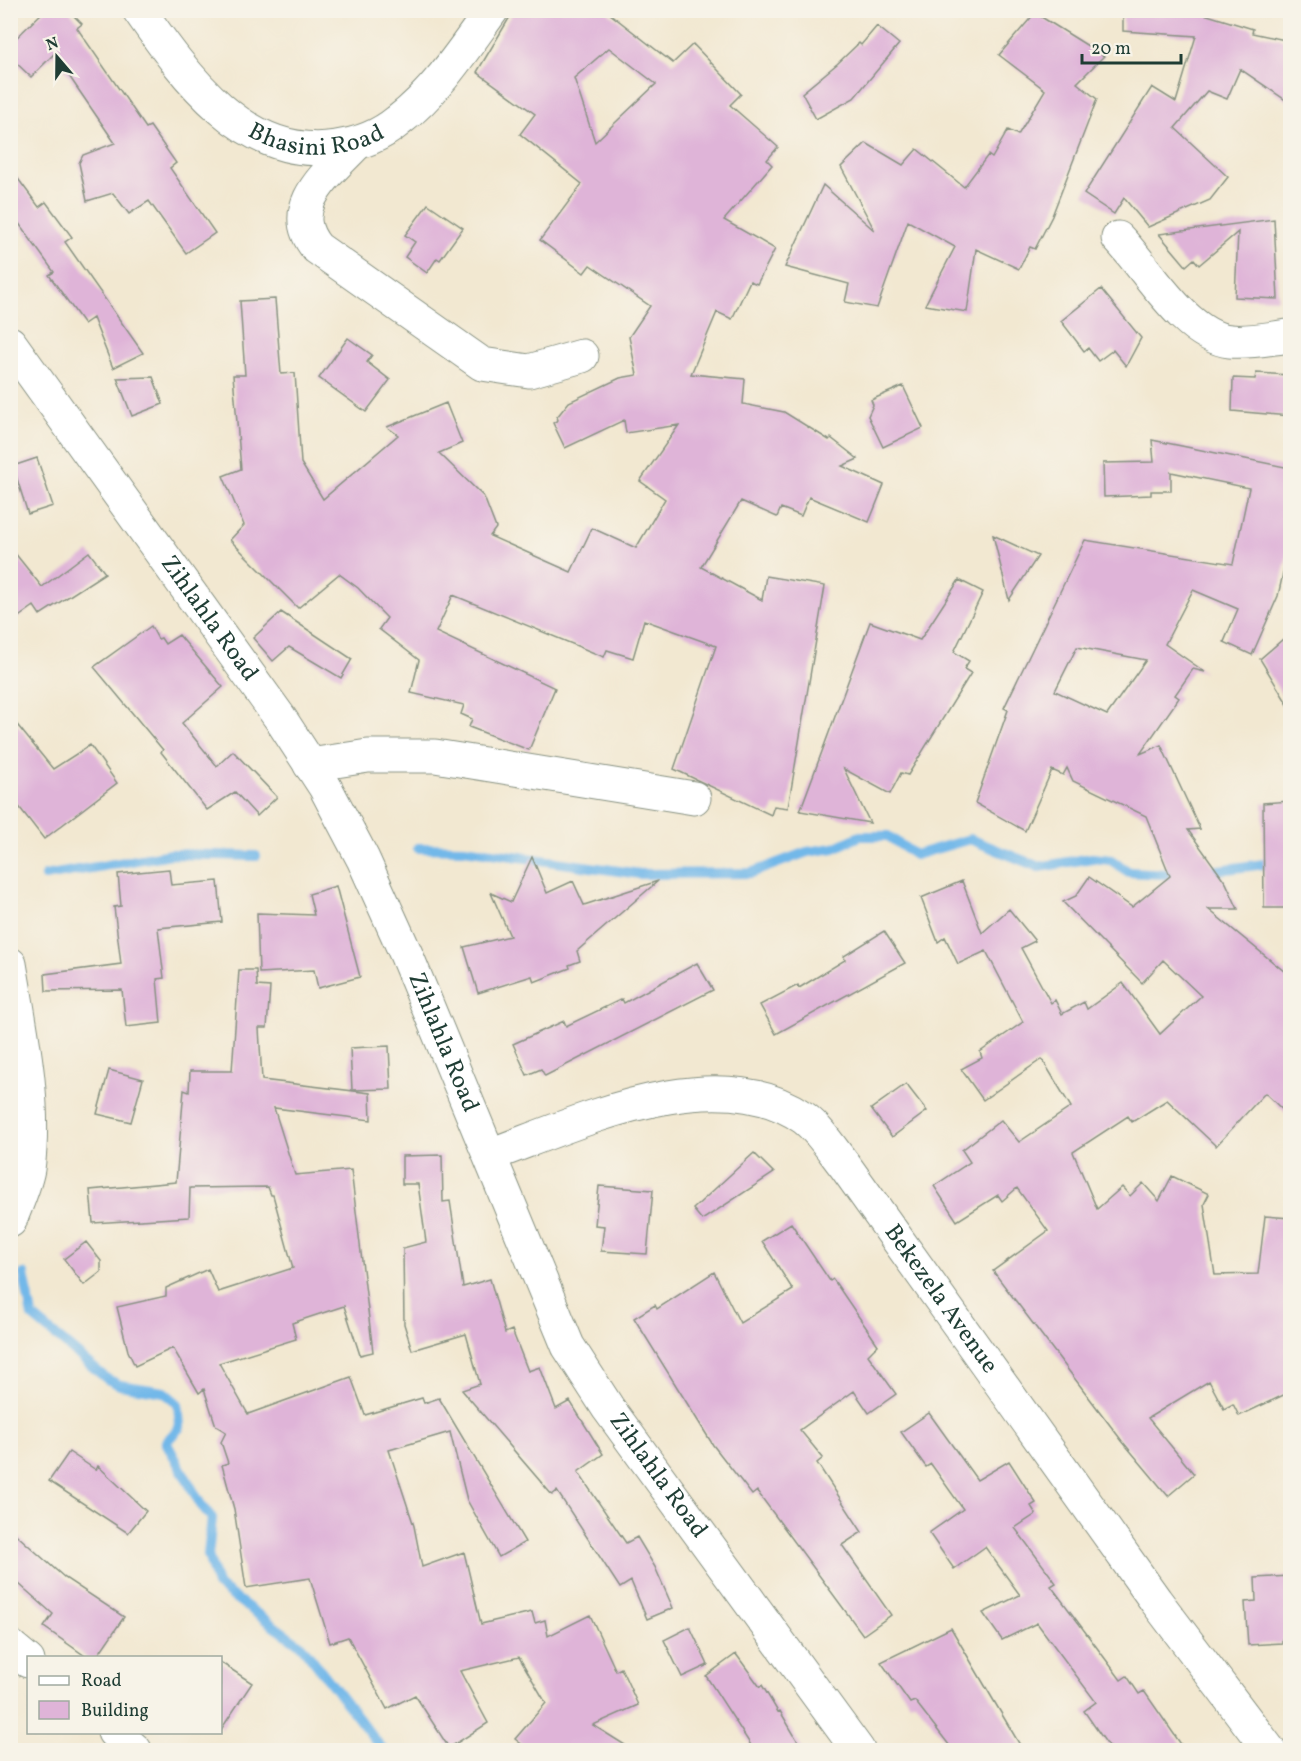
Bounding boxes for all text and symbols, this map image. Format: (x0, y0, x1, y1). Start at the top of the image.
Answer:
north arrow (27, 27, 87, 87)
scale bar (1082, 27, 1181, 65)
text: N (43, 32, 62, 57)
text: 20 m (1091, 37, 1131, 62)
street label: Bhasini Road (242, 115, 390, 166)
street label: Zihlahla Road (152, 549, 266, 689)
street label: Zihlahla Road (399, 968, 487, 1118)
street label: Bekezela Avenue (875, 1218, 1005, 1381)
street label: Zihlahla Road (600, 1406, 715, 1546)
legend (27, 1656, 222, 1734)
text: Road (81, 1669, 122, 1694)
text: Building (81, 1699, 149, 1724)

